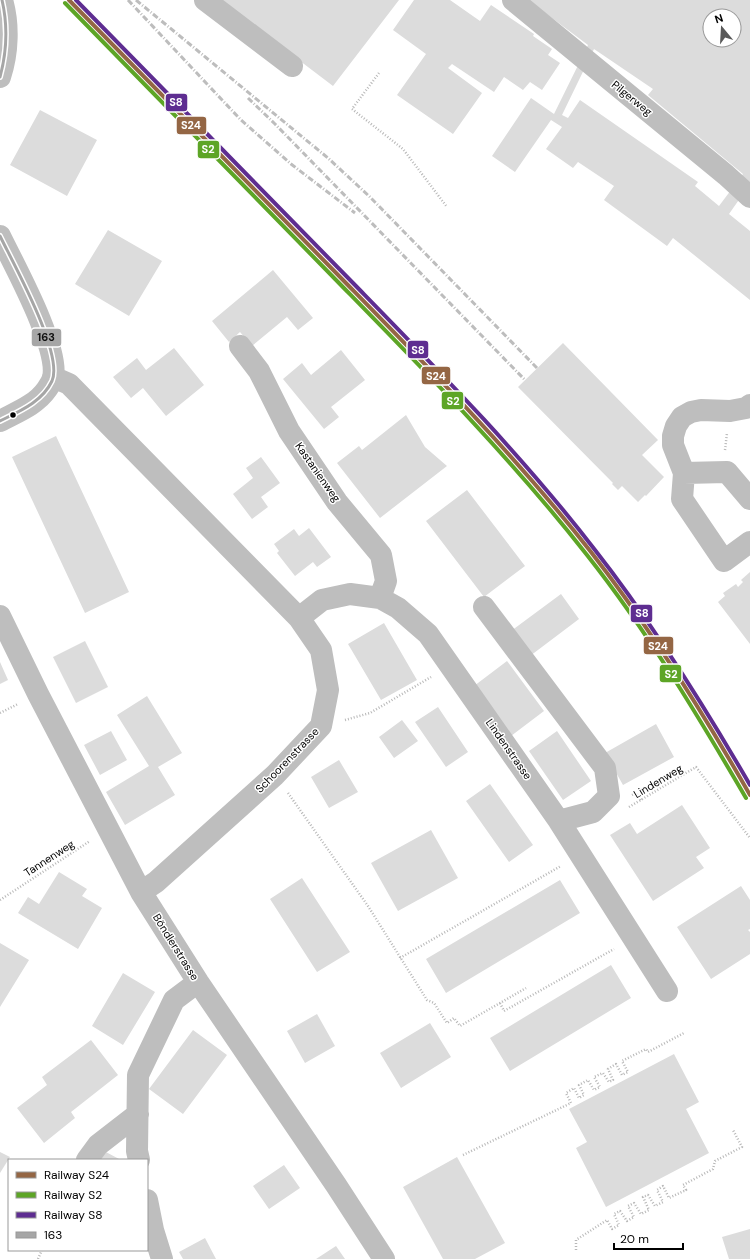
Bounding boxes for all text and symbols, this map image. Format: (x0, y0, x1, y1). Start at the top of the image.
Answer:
north arrow (702, 8, 742, 48)
text: N (713, 11, 725, 26)
street label: Pilgerweg (609, 77, 655, 119)
line badge: S8 (165, 93, 188, 112)
text: S8 (169, 95, 183, 109)
line badge: S24 (176, 116, 207, 135)
text: S24 (181, 118, 201, 132)
line badge: S2 (197, 140, 220, 159)
text: S2 (202, 142, 215, 156)
line badge: 163 (31, 328, 62, 347)
text: 163 (37, 330, 55, 344)
line badge: S8 (407, 340, 429, 359)
text: S8 (411, 343, 425, 357)
line badge: S24 (421, 366, 451, 385)
text: S24 (426, 369, 446, 383)
line badge: S2 (441, 391, 464, 410)
text: S2 (447, 394, 460, 408)
unlabelled marker (8, 410, 18, 420)
street label: Kastanienweg (292, 439, 344, 505)
line badge: S8 (630, 604, 653, 623)
text: S8 (635, 606, 649, 620)
line badge: S24 (643, 636, 674, 655)
text: S24 (648, 639, 668, 653)
line badge: S2 (659, 664, 682, 683)
text: S2 (665, 667, 678, 681)
street label: Lindenstrasse (483, 716, 535, 782)
street label: Schoorenstrasse (252, 724, 322, 796)
street label: Lindenweg (631, 761, 685, 801)
street label: Tannenweg (21, 837, 77, 879)
street label: Böndlerstrasse (150, 911, 202, 983)
legend (8, 1159, 148, 1251)
text: Railway S24 (44, 1167, 109, 1183)
text: Railway S2 (44, 1187, 102, 1203)
text: Railway S8 (44, 1207, 102, 1223)
scale bar (614, 1225, 683, 1251)
text: 163 (44, 1227, 62, 1243)
text: 20 m (620, 1231, 649, 1247)

